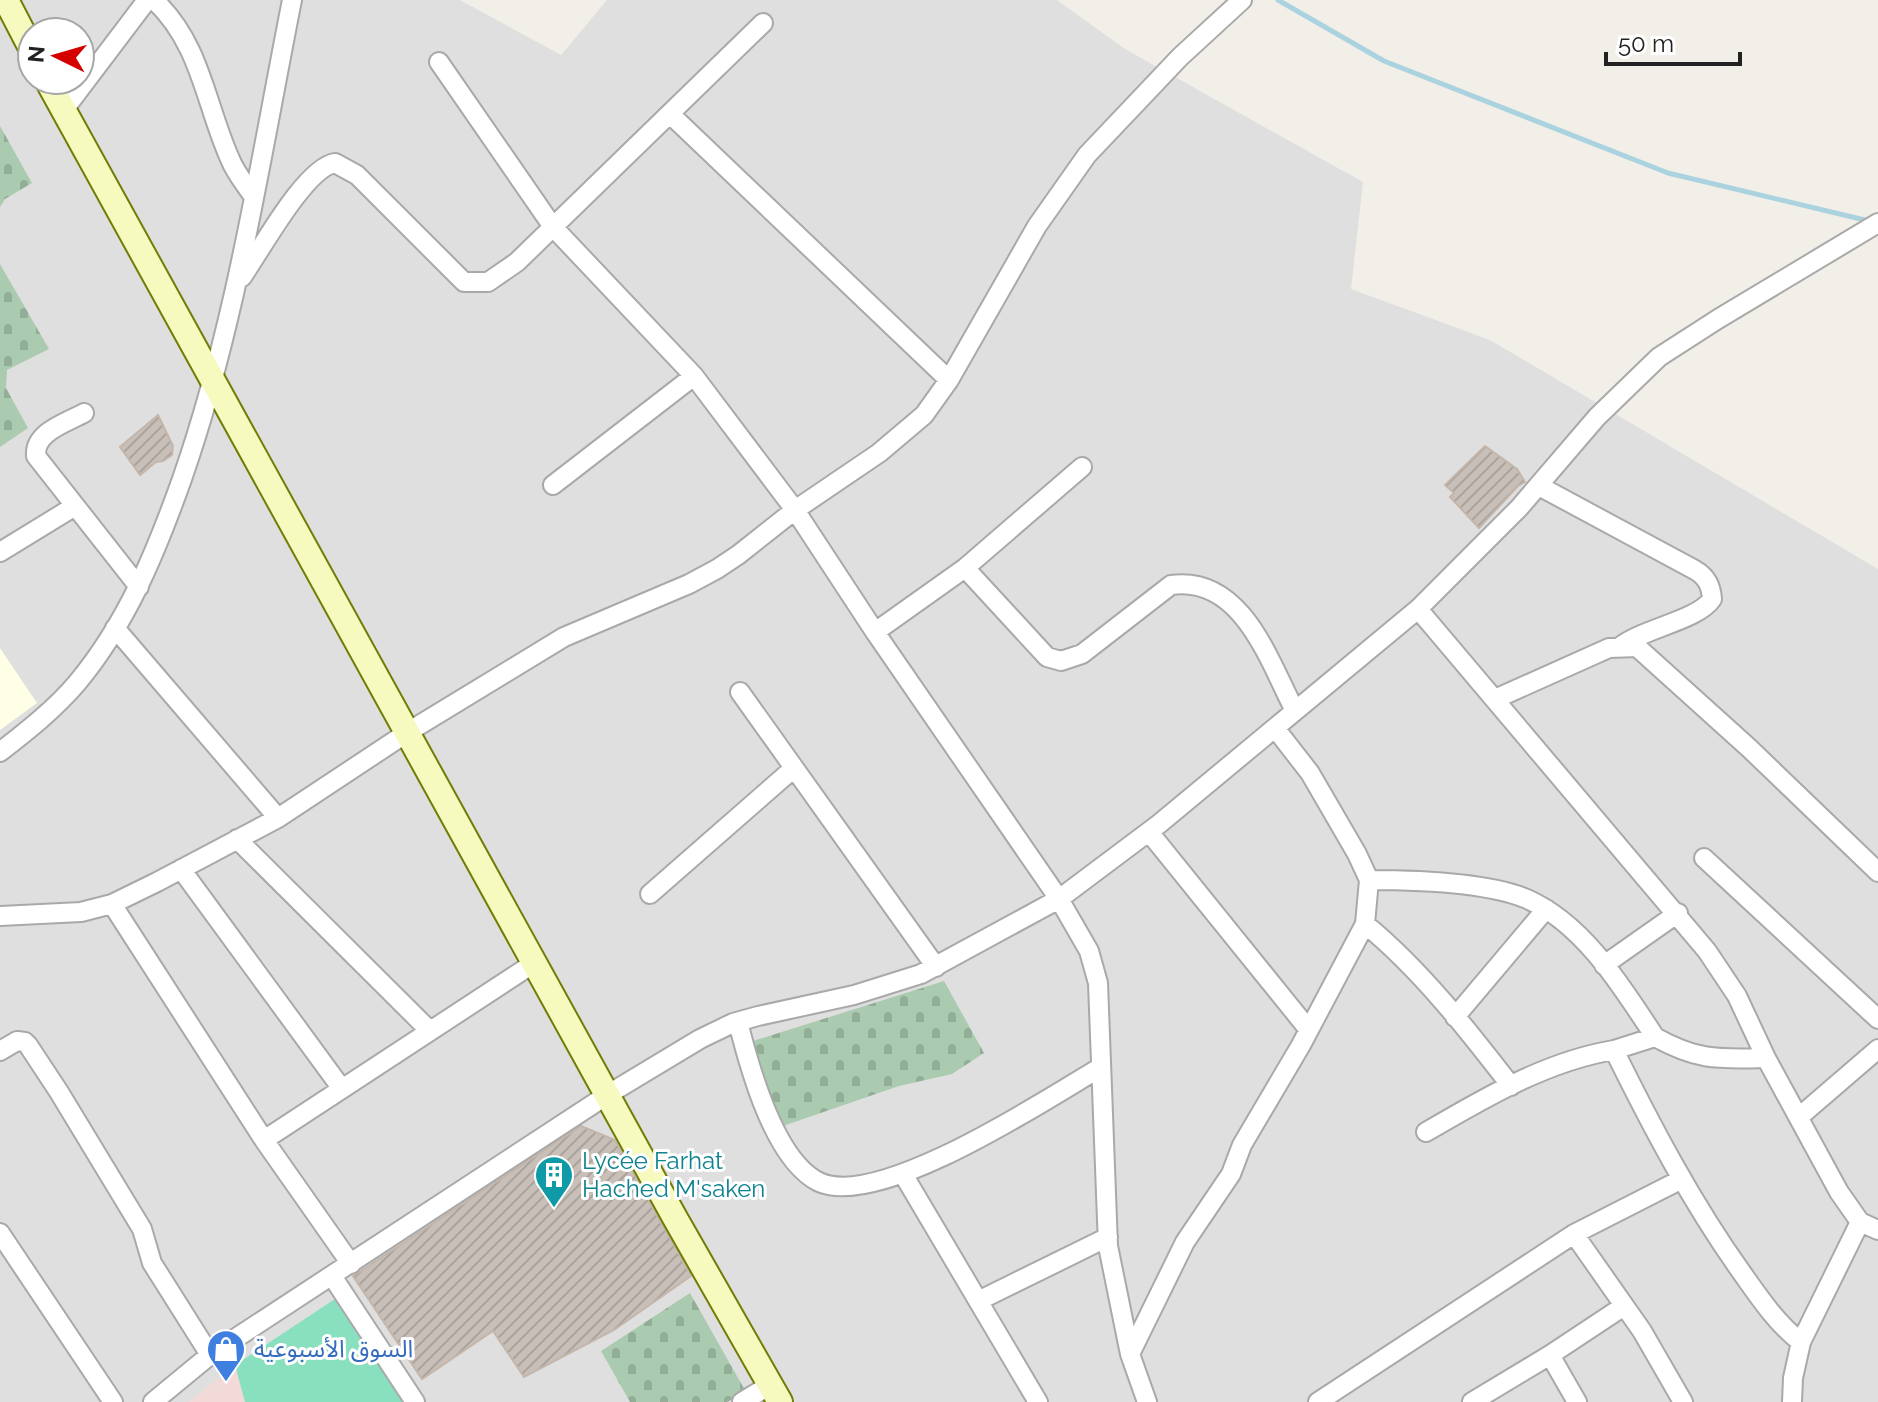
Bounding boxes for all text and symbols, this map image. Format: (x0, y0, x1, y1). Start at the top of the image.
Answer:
north arrow (16, 16, 96, 96)
scale bar (1606, 16, 1740, 66)
text: 50 m (1618, 29, 1674, 58)
text: N (22, 45, 50, 64)
place label: Lycée Farhat Hached M'saken (582, 1146, 765, 1203)
building icon: Lycée Farhat Hached M'saken (533, 1154, 575, 1209)
shop icon: السوق اﻷسبوعية (205, 1328, 247, 1383)
place label: السوق اﻷسبوعية (254, 1334, 413, 1363)

